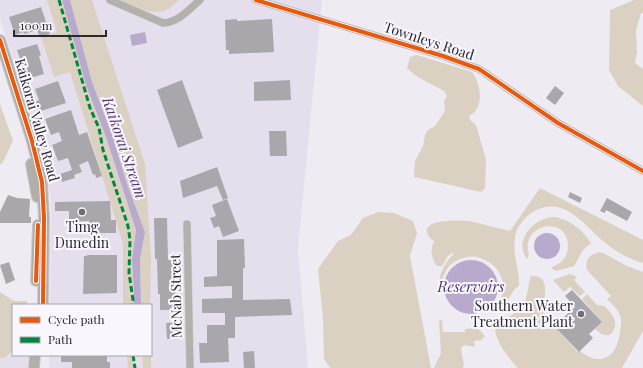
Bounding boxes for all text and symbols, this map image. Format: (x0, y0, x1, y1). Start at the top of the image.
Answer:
scale bar (14, 12, 106, 38)
text: 100 m (20, 17, 53, 33)
street label: Townleys Road (381, 17, 477, 64)
street label: Kaikorai Valley Road (11, 56, 64, 184)
water label: Kaikorai Stream (98, 93, 152, 201)
marker: Timg Dunedin (77, 207, 87, 217)
place label: Timg Dunedin (55, 217, 110, 252)
street label: McNab Street (165, 253, 186, 338)
water label: Reservoirs (437, 276, 505, 296)
place label: Southern Water Treatment Plant (471, 296, 574, 331)
legend (12, 304, 152, 356)
marker: Southern Water Treatment Plant (576, 309, 586, 319)
text: Cycle path (48, 311, 105, 327)
text: Path (48, 331, 72, 347)

